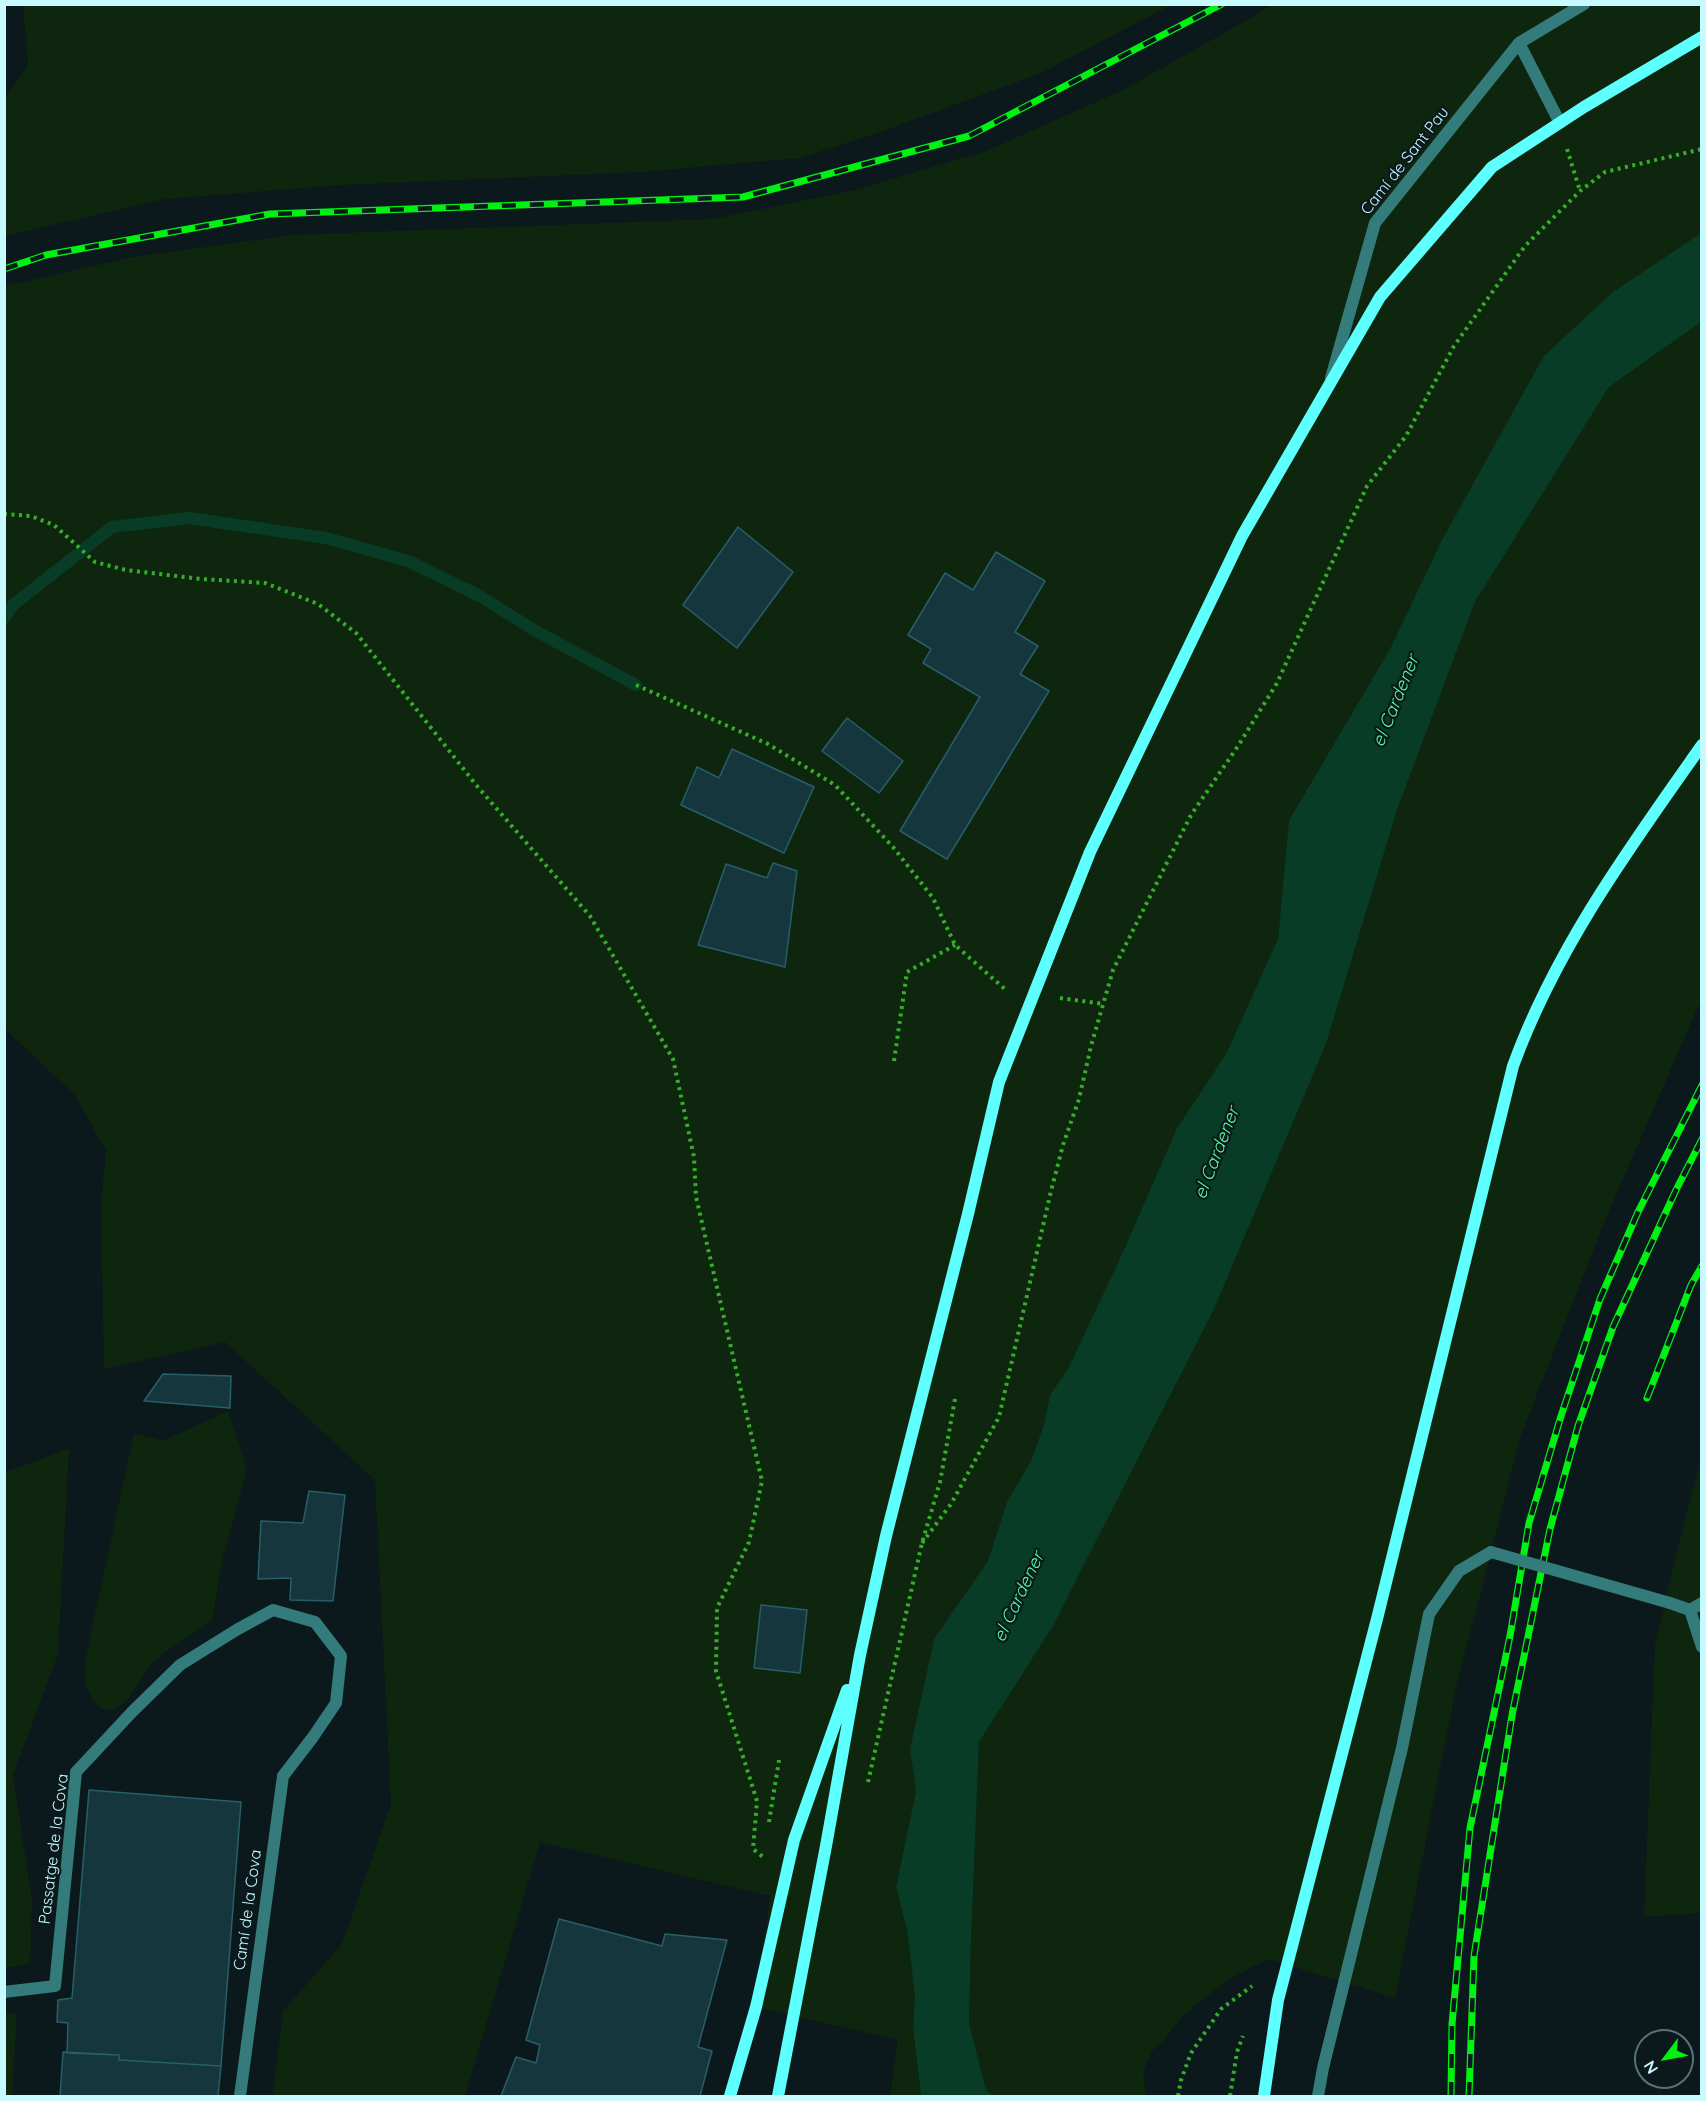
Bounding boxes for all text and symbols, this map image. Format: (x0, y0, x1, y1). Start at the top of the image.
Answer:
street label: Camí de Sant Pau (1357, 103, 1453, 219)
water label: el Cardener (1368, 652, 1424, 750)
water label: el Cardener (1190, 1104, 1244, 1202)
water label: el Cardener (989, 1548, 1049, 1646)
street label: Passatge de la Cova (35, 1773, 73, 1925)
street label: Camí de la Cova (230, 1848, 266, 1972)
north arrow (1634, 2029, 1694, 2089)
text: N (1639, 2057, 1662, 2078)

